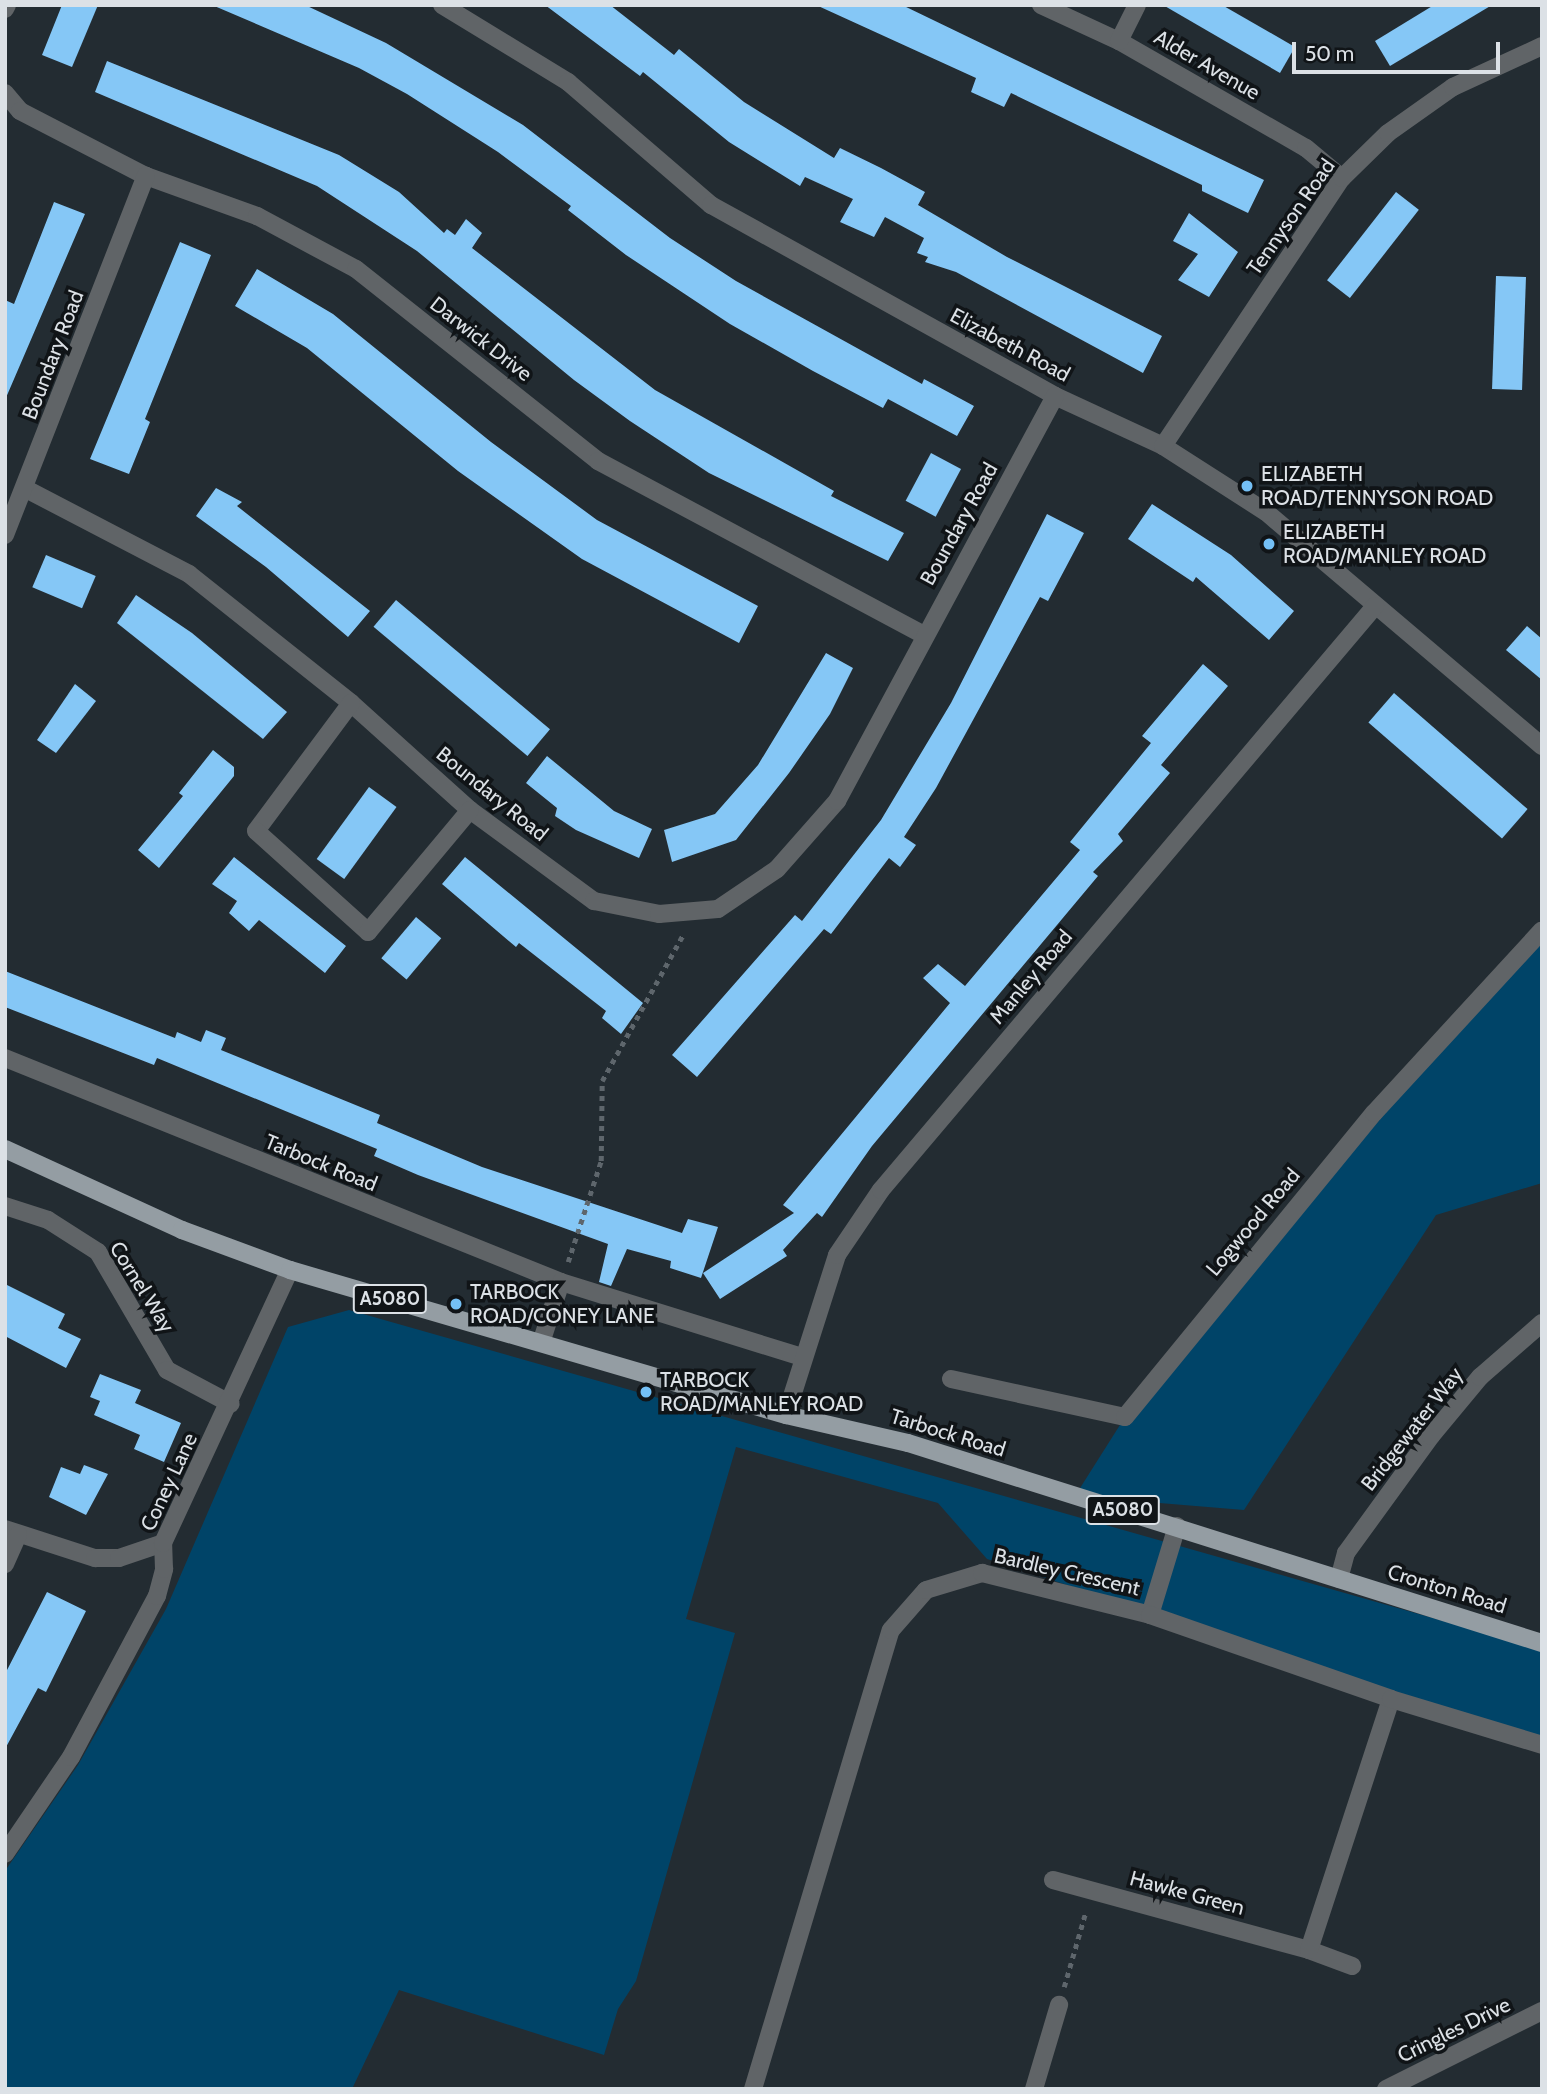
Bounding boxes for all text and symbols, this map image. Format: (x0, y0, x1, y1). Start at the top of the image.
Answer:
street label: Alder Avenue (1150, 25, 1264, 105)
scale bar (1295, 28, 1503, 72)
text: 50 m (1305, 41, 1354, 66)
street label: Tennyson Road (1242, 154, 1340, 280)
street label: Boundary Road (17, 287, 89, 423)
street label: Darwick Drive (425, 291, 537, 387)
street label: Elizabeth Road (946, 303, 1074, 387)
street label: Boundary Road (915, 458, 1003, 590)
place label: ELIZABETH ROAD/TENNYSON ROAD (1261, 461, 1493, 511)
marker: ELIZABETH ROAD/TENNYSON ROAD (1239, 478, 1255, 494)
place label: ELIZABETH ROAD/MANLEY ROAD (1283, 519, 1486, 569)
marker: ELIZABETH ROAD/MANLEY ROAD (1261, 536, 1277, 552)
street label: Boundary Road (431, 741, 553, 847)
street label: Manley Road (984, 925, 1078, 1029)
street label: Tarbock Road (261, 1129, 381, 1197)
street label: Logwood Road (1201, 1163, 1305, 1281)
street label: Cornel Way (104, 1237, 180, 1337)
place label: TARBOCK ROAD/CONEY LANE (470, 1279, 655, 1329)
road number: A5080 (352, 1284, 428, 1315)
marker: TARBOCK ROAD/CONEY LANE (448, 1296, 464, 1312)
street label: Bridgewater Way (1356, 1362, 1468, 1496)
place label: TARBOCK ROAD/MANLEY ROAD (660, 1367, 863, 1417)
marker: TARBOCK ROAD/MANLEY ROAD (638, 1384, 654, 1400)
street label: Tarbock Road (887, 1404, 1009, 1462)
street label: Coney Lane (135, 1429, 203, 1535)
road number: A5080 (1084, 1494, 1162, 1526)
street label: Bardley Crescent (992, 1543, 1142, 1601)
street label: Cronton Road (1385, 1559, 1509, 1619)
street label: Hawke Green (1127, 1866, 1247, 1920)
street label: Cringles Drive (1394, 1992, 1514, 2068)

